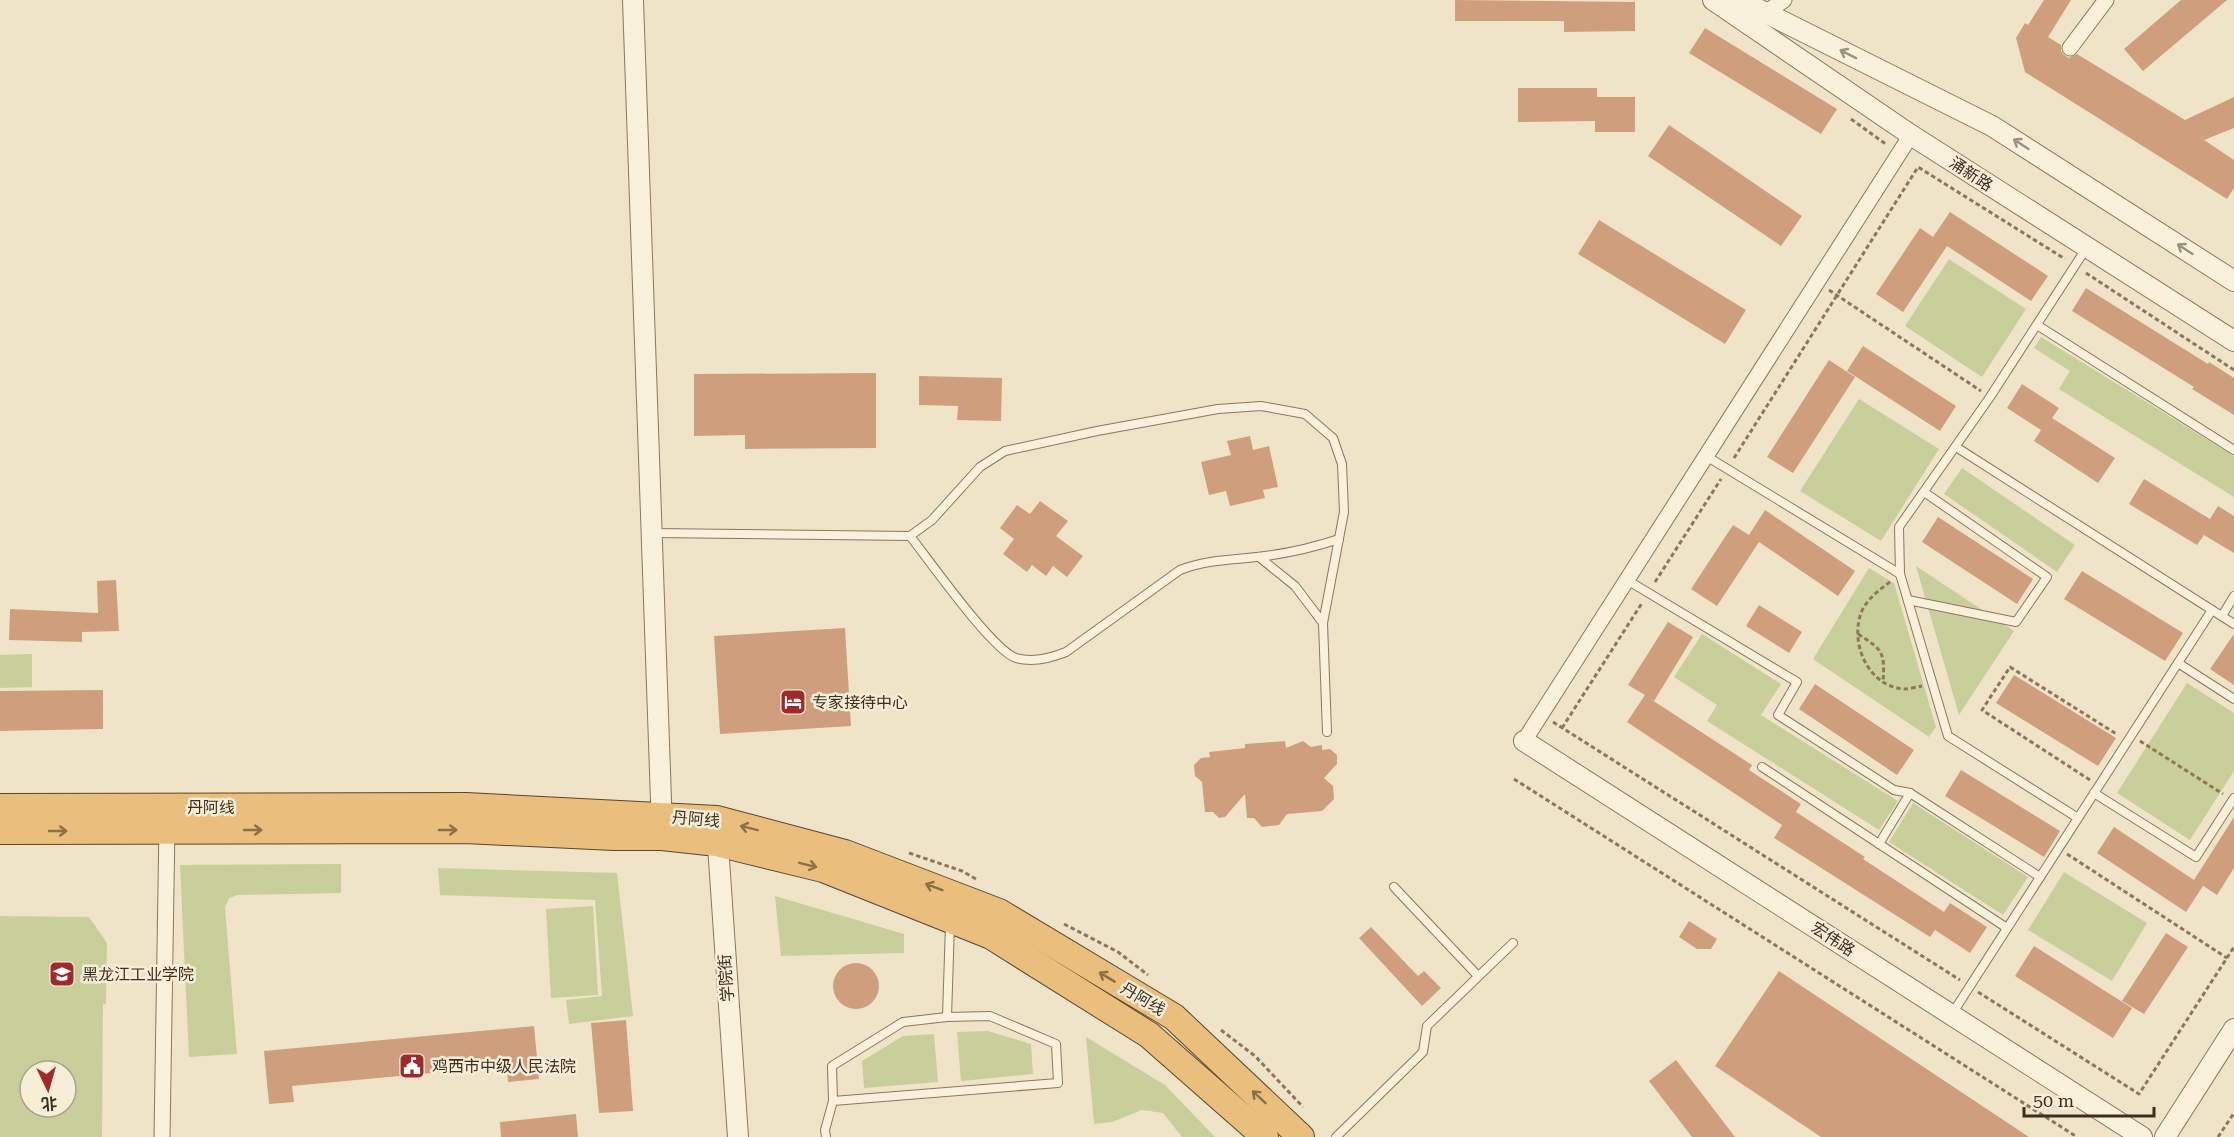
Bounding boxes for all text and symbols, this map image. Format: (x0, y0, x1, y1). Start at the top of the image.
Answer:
one-way arrow (1840, 48, 1857, 60)
one-way arrow (2012, 138, 2029, 151)
street label: 涌新路 (1946, 153, 1996, 195)
one-way arrow (2177, 243, 2194, 255)
hotel icon: 专家接待中心 (778, 687, 808, 717)
place label: 专家接待中心 (812, 693, 908, 712)
street label: 丹阿线 (187, 798, 235, 817)
street label: 丹阿线 (671, 807, 721, 831)
one-way arrow (740, 821, 759, 833)
one-way arrow (243, 824, 263, 836)
one-way arrow (438, 824, 458, 836)
one-way arrow (48, 825, 68, 837)
one-way arrow (798, 860, 817, 872)
one-way arrow (925, 881, 944, 892)
street label: 宏伟路 (1808, 918, 1858, 960)
street label: 学院街 (715, 953, 737, 1003)
school or university icon: 黑龙江工业学院 (47, 959, 77, 989)
place label: 黑龙江工业学院 (82, 965, 194, 984)
one-way arrow (1099, 970, 1116, 982)
street label: 丹阿线 (1118, 978, 1168, 1020)
public building icon: 鸡西市中级人民法院 (397, 1051, 427, 1081)
place label: 鸡西市中级人民法院 (432, 1057, 576, 1076)
north arrow (18, 1059, 78, 1119)
scale bar (2024, 1080, 2154, 1118)
one-way arrow (1251, 1090, 1266, 1104)
text: 50 m (2033, 1090, 2074, 1111)
text: 北 (40, 1093, 58, 1114)

